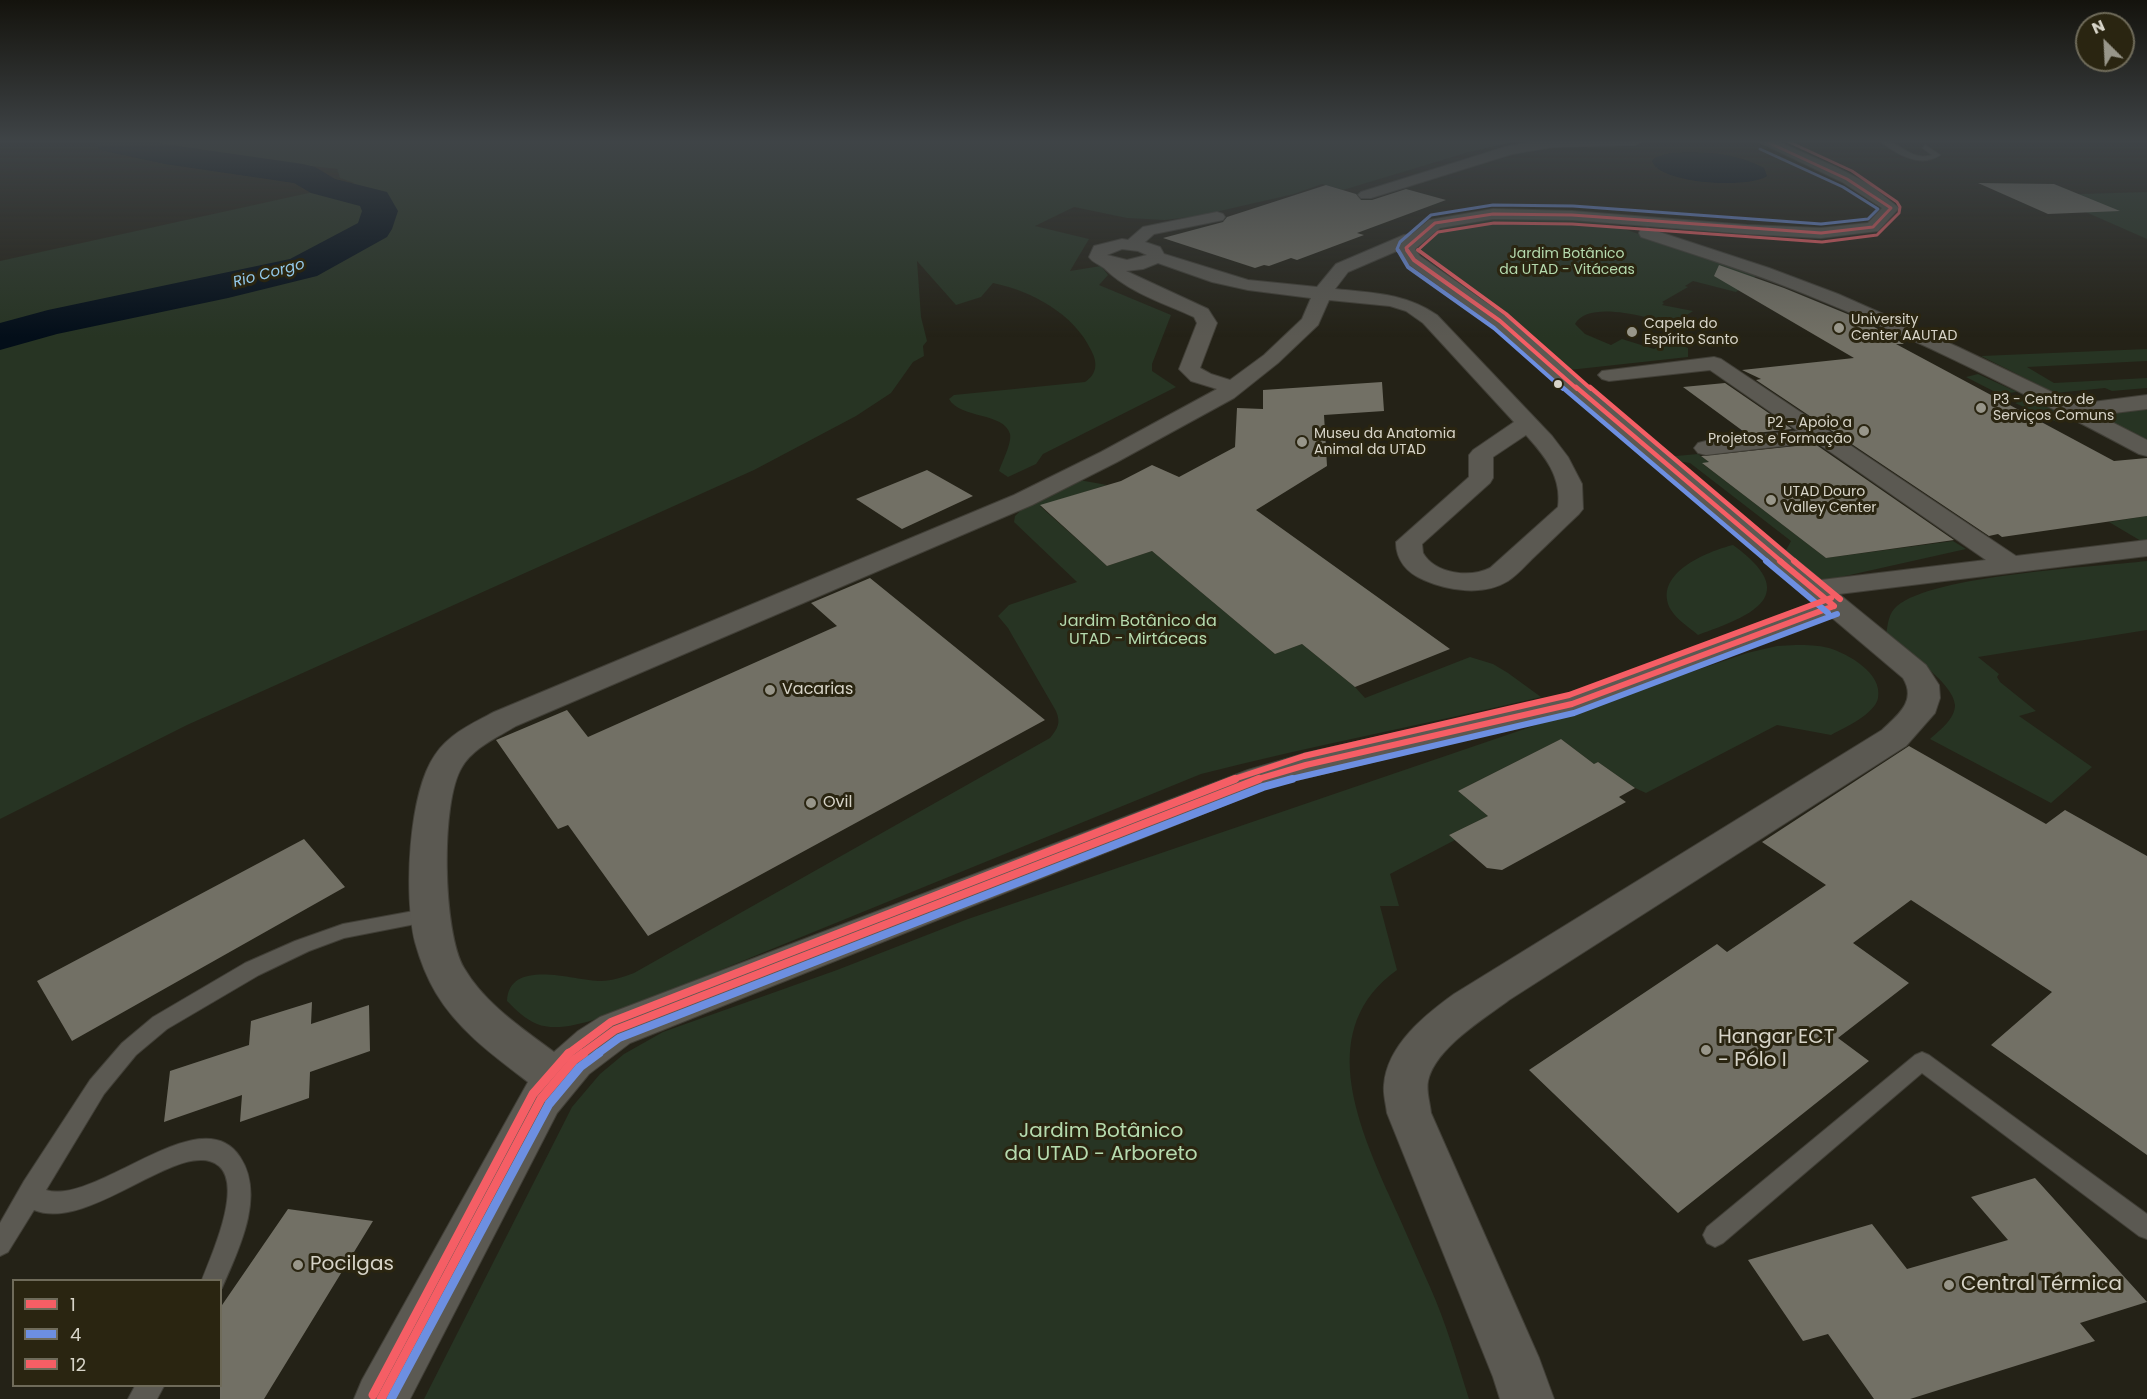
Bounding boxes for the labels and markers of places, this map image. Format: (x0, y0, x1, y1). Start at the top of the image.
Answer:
place label: University Center AAUTAD (1851, 312, 1957, 344)
place label: Capela do Espírito Santo (1644, 316, 1739, 348)
marker: University Center AAUTAD (1832, 321, 1846, 335)
marker: Capela do Espírito Santo (1625, 325, 1639, 339)
unlabelled marker (1552, 378, 1564, 390)
place label: P3 - Centro de Serviços Comuns (1993, 392, 2114, 424)
marker: P3 - Centro de Serviços Comuns (1974, 401, 1988, 415)
place label: P2 - Apoio a Projetos e Formação (1708, 415, 1852, 448)
marker: P2 - Apoio a Projetos e Formação (1857, 424, 1871, 438)
place label: Museu da Anatomia Animal da UTAD (1314, 426, 1456, 458)
marker: Museu da Anatomia Animal da UTAD (1295, 435, 1309, 449)
place label: UTAD Douro Valley Center (1783, 484, 1877, 516)
marker: UTAD Douro Valley Center (1764, 493, 1778, 507)
place label: Vacarias (782, 680, 853, 700)
marker: Vacarias (763, 683, 777, 697)
place label: Ovil (823, 793, 852, 813)
marker: Ovil (804, 796, 818, 810)
place label: Hangar ECT - Pólo I (1718, 1026, 1835, 1073)
marker: Hangar ECT - Pólo I (1699, 1043, 1713, 1057)
place label: Pocilgas (310, 1253, 394, 1277)
marker: Pocilgas (291, 1258, 305, 1272)
place label: Central Térmica (1961, 1273, 2122, 1297)
marker: Central Térmica (1942, 1278, 1956, 1292)

